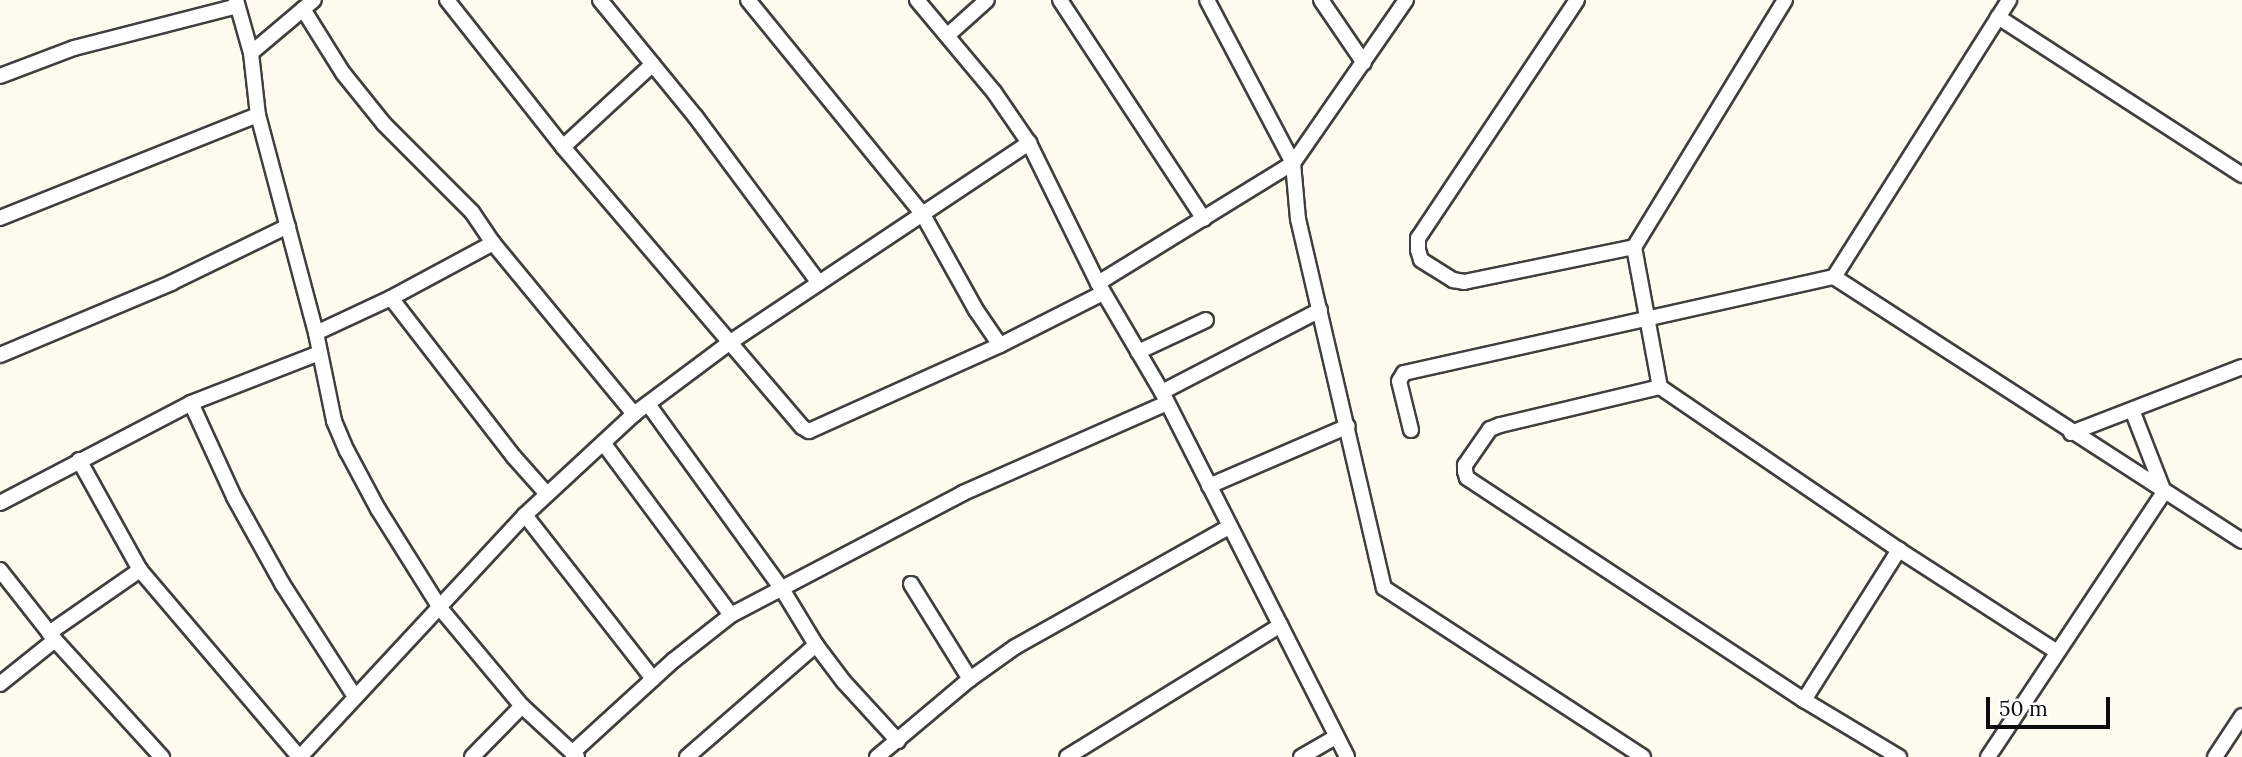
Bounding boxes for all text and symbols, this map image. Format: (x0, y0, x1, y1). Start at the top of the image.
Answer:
scale bar (1990, 684, 2114, 728)
text: 50 m (1999, 695, 2048, 722)

